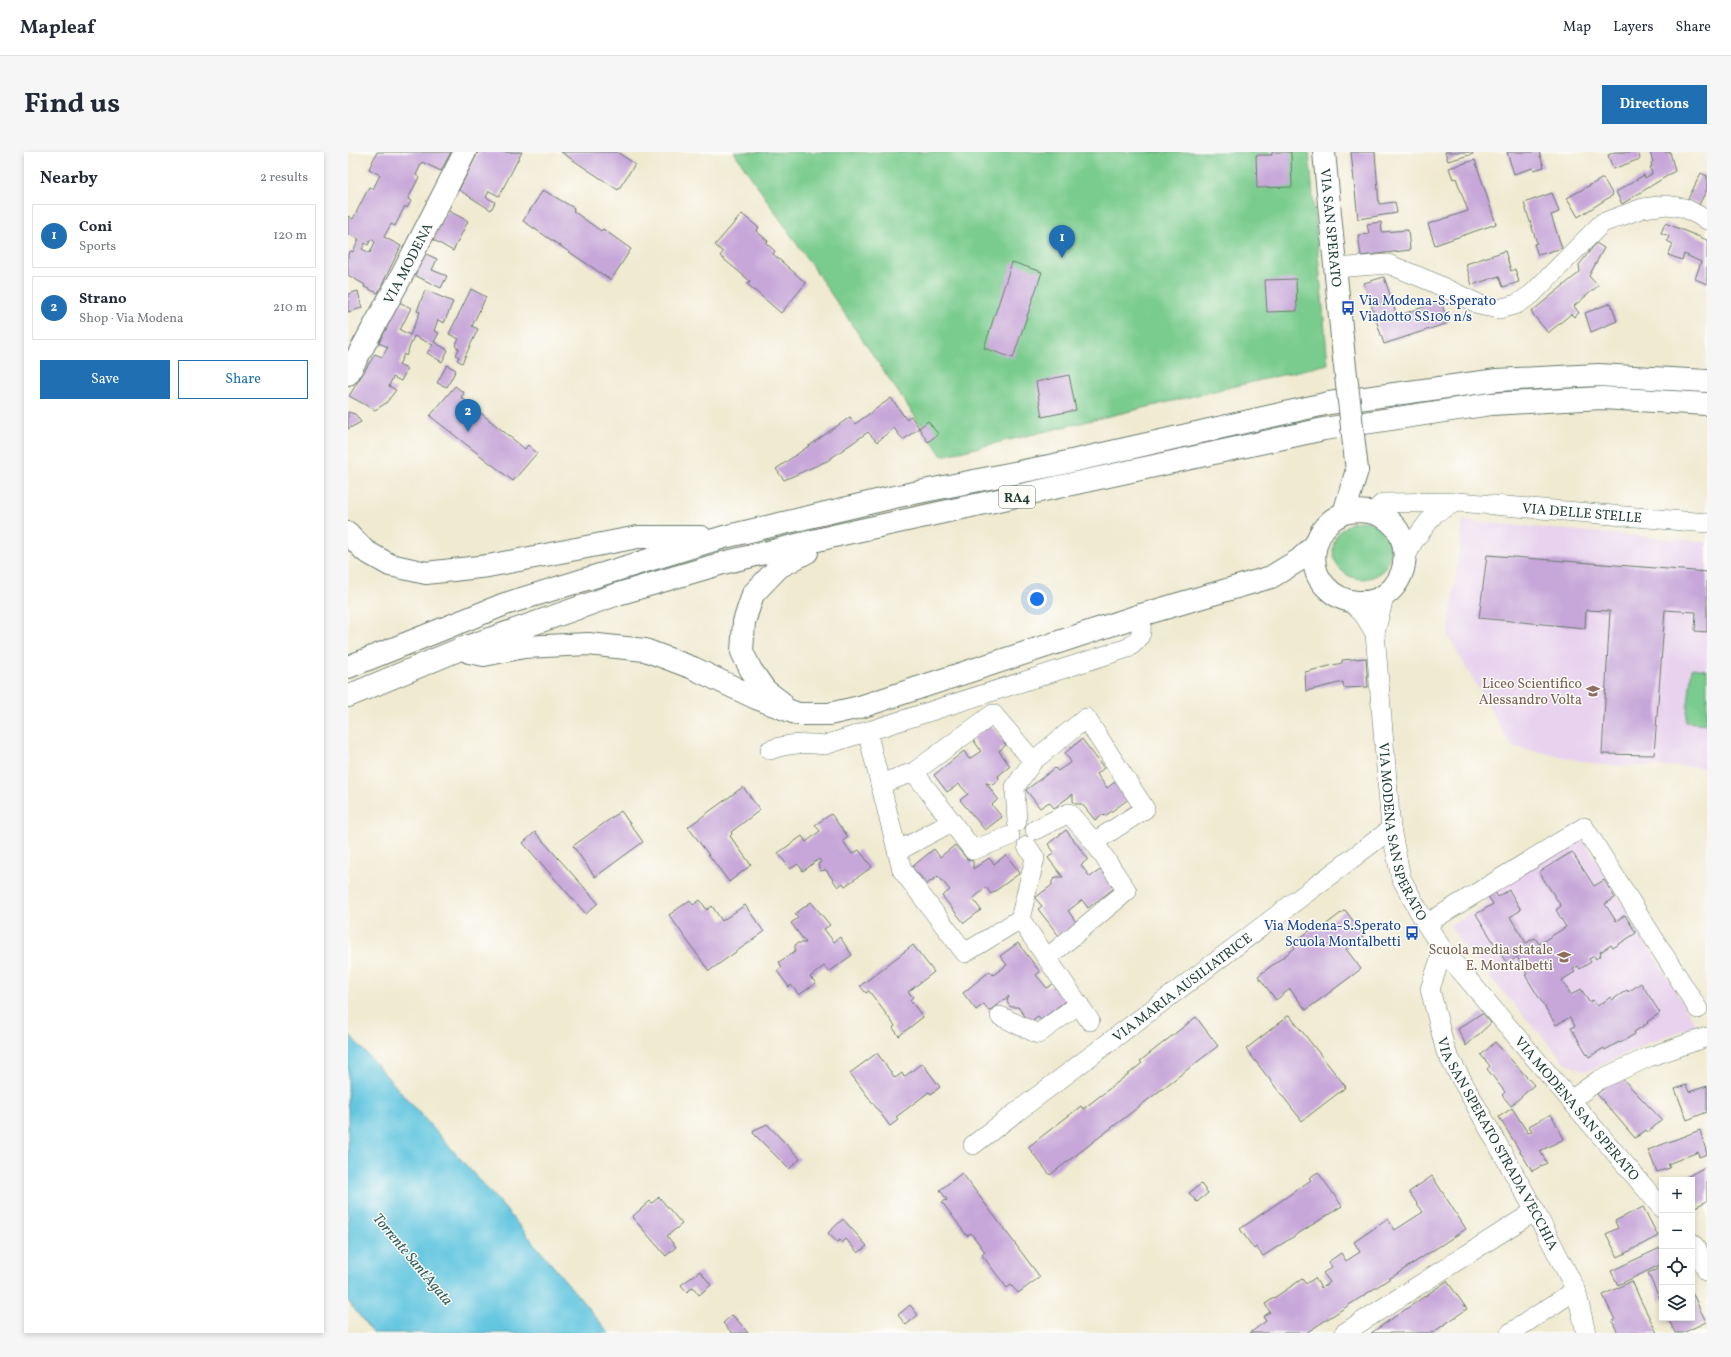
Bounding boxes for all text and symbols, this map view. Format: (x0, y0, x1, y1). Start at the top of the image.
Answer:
text: Mapleaf (20, 15, 95, 41)
text: Map (1563, 18, 1591, 37)
text: Layers (1613, 18, 1653, 37)
text: Share (1675, 18, 1711, 37)
text: Find us (24, 85, 120, 124)
button: Directions (1602, 85, 1707, 124)
text: Nearby (40, 167, 98, 190)
street label: VIA SAN SPERATO (1315, 168, 1345, 288)
text: 2 results (260, 169, 308, 187)
text: Coni (79, 217, 112, 238)
street label: VIA MODENA (380, 220, 438, 308)
pin: 1 (1049, 225, 1075, 258)
text: 1 (51, 227, 57, 245)
text: 120 m (273, 227, 307, 245)
text: Sports (79, 238, 116, 256)
text: Strano (79, 289, 127, 310)
place label: Via Modena-S.Sperato Viadotto SS106 n/s (1359, 292, 1496, 327)
text: 2 (51, 299, 57, 317)
text: 210 m (273, 299, 307, 317)
bus stop icon: Via Modena-S.Sperato Viadotto SS106 n/s (1340, 300, 1356, 316)
text: Shop · Via Modena (79, 310, 183, 328)
button: Save (40, 360, 170, 399)
button: Share (178, 360, 308, 399)
pin: 2 (455, 399, 481, 432)
road number: RA4 (999, 486, 1035, 508)
street label: VIA DELLE STELLE (1521, 499, 1643, 528)
your location (1027, 589, 1047, 609)
place label: Liceo Scientifico Alessandro Volta (1479, 675, 1582, 710)
school or university icon: Liceo Scientifico Alessandro Volta (1585, 683, 1601, 699)
street label: VIA MODENA SAN SPERATO (1373, 742, 1430, 925)
place label: Via Modena-S.Sperato Scuola Montalbetti (1264, 917, 1401, 952)
bus stop icon: Via Modena-S.Sperato Scuola Montalbetti (1404, 925, 1420, 941)
street label: VIA MARIA AUSILIATRICE (1109, 929, 1257, 1047)
place label: Scuola media statale E. Montalbetti (1429, 941, 1553, 976)
school or university icon: Scuola media statale E. Montalbetti (1556, 949, 1572, 965)
street label: VIA MODENA SAN SPERATO (1510, 1033, 1643, 1186)
street label: VIA SAN SPERATO STRADA VECCHIA (1432, 1035, 1562, 1254)
map controls (1659, 1177, 1695, 1321)
button: + (1659, 1177, 1695, 1213)
water label: Torrente Sant'Agata (367, 1209, 457, 1311)
button: − (1659, 1213, 1695, 1249)
button: locate (1659, 1249, 1695, 1285)
button: layers (1659, 1285, 1695, 1321)

